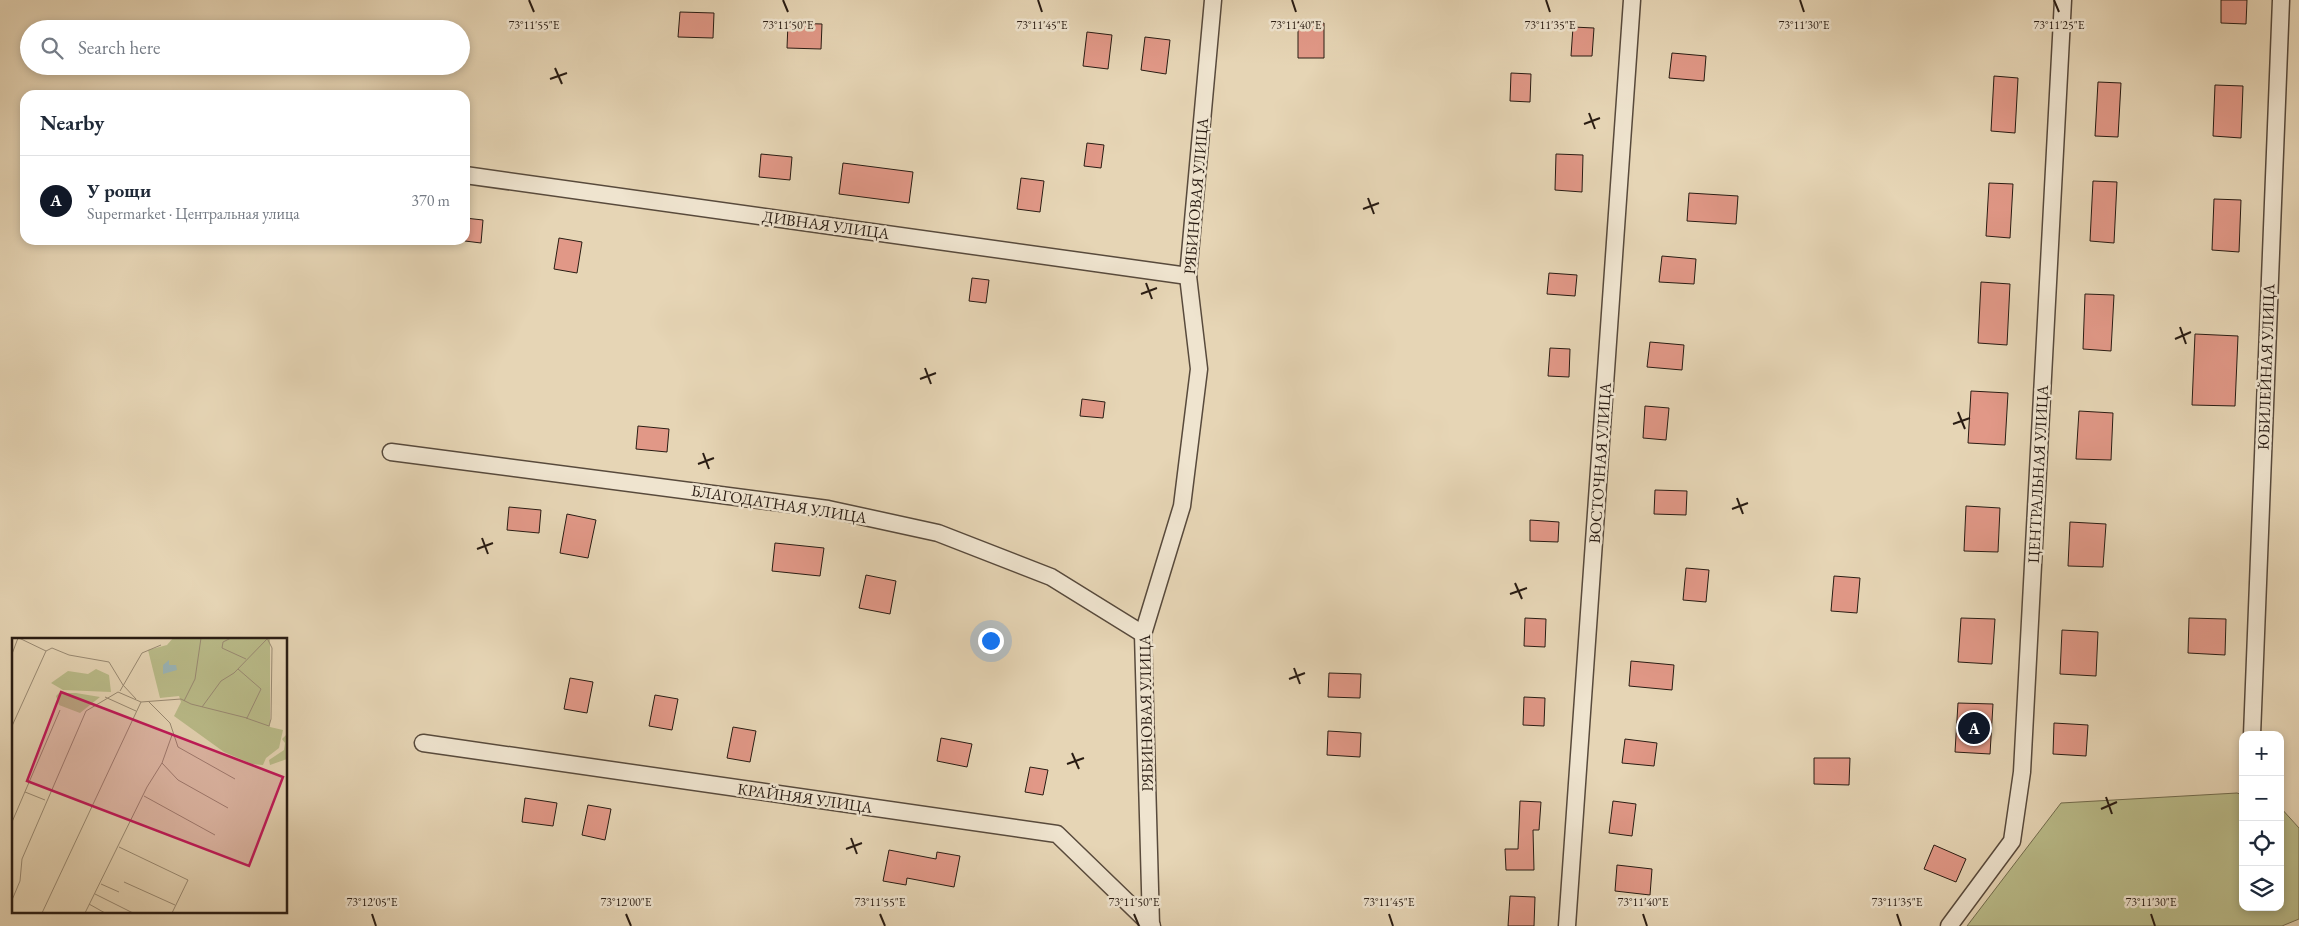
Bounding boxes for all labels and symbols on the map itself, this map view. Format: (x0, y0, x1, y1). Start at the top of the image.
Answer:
text: 73°11'55"E (508, 17, 560, 33)
text: 73°11'50"E (762, 17, 814, 33)
text: 73°11'45"E (1016, 17, 1068, 33)
text: 73°11'40"E (1270, 17, 1322, 33)
text: 73°11'35"E (1524, 17, 1576, 33)
text: 73°11'30"E (1778, 17, 1830, 33)
text: 73°11'25"E (2033, 17, 2085, 33)
street label: РЯБИНОВАЯ УЛИЦА (1179, 116, 1213, 275)
street label: ДИВНАЯ УЛИЦА (761, 206, 892, 244)
street label: ЮБИЛЕЙНАЯ УЛИЦА (2253, 282, 2279, 451)
street label: ВОСТОЧНАЯ УЛИЦА (1584, 381, 1616, 544)
street label: ЦЕНТРАЛЬНАЯ УЛИЦА (2023, 383, 2053, 564)
street label: БЛАГОДАТНАЯ УЛИЦА (690, 480, 869, 528)
your location (978, 628, 1004, 654)
street label: РЯБИНОВАЯ УЛИЦА (1134, 633, 1158, 792)
inset map (12, 638, 288, 914)
pin: A (1958, 709, 1990, 747)
street label: КРАЙНЯЯ УЛИЦА (736, 778, 875, 818)
text: 73°12'05"E (346, 894, 398, 910)
text: 73°12'00"E (600, 894, 652, 910)
text: 73°11'55"E (854, 894, 906, 910)
text: 73°11'50"E (1108, 894, 1160, 910)
text: 73°11'45"E (1363, 894, 1415, 910)
text: 73°11'40"E (1617, 894, 1669, 910)
text: 73°11'35"E (1871, 894, 1923, 910)
text: 73°11'30"E (2125, 894, 2177, 910)

